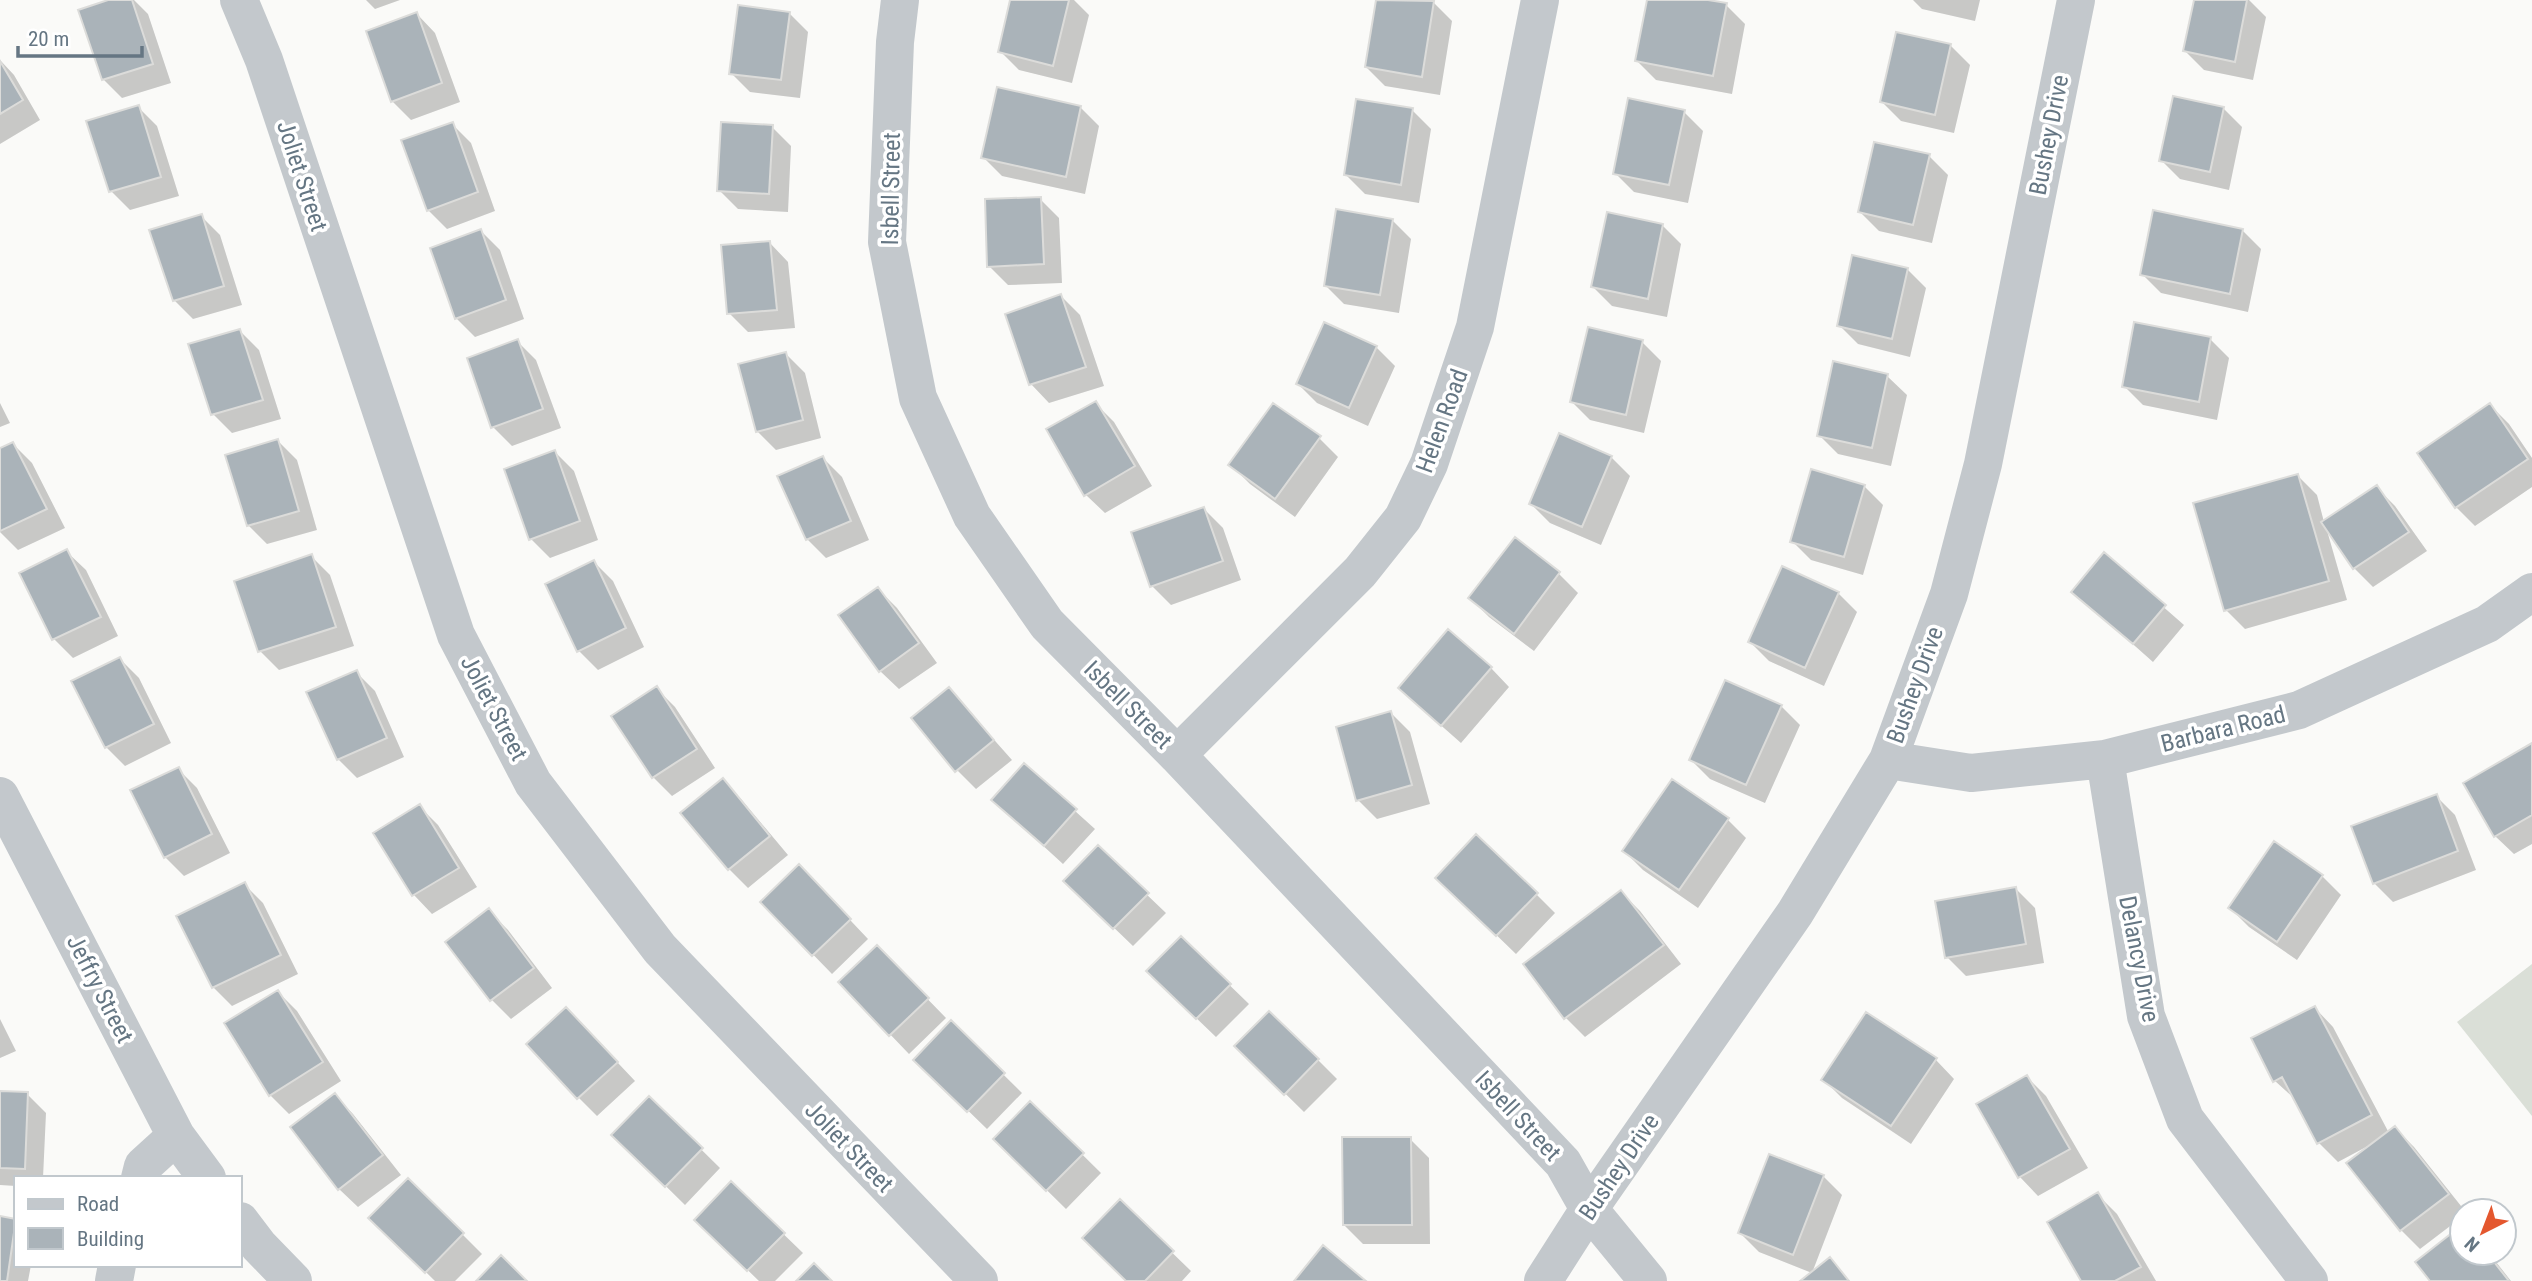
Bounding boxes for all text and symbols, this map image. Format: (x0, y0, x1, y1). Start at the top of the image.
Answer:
scale bar (18, 14, 142, 58)
text: 20 m (28, 27, 69, 51)
street label: Bushey Drive (2024, 73, 2074, 197)
street label: Joliet Street (271, 117, 333, 235)
street label: Isbell Street (876, 132, 906, 246)
street label: Helen Road (1410, 365, 1474, 477)
street label: Bushey Drive (1881, 623, 1949, 747)
street label: Joliet Street (455, 651, 533, 765)
street label: Isbell Street (1078, 655, 1178, 755)
street label: Barbara Road (2158, 700, 2288, 758)
street label: Delancy Drive (2113, 893, 2165, 1025)
street label: Jeffry Street (61, 930, 139, 1048)
street label: Isbell Street (1469, 1065, 1567, 1167)
street label: Joliet Street (799, 1096, 899, 1198)
street label: Bushey Drive (1573, 1109, 1665, 1225)
legend (14, 1176, 242, 1267)
text: Road (77, 1192, 119, 1216)
north arrow (2448, 1197, 2518, 1267)
text: Building (77, 1227, 144, 1251)
text: N (2460, 1232, 2484, 1257)

